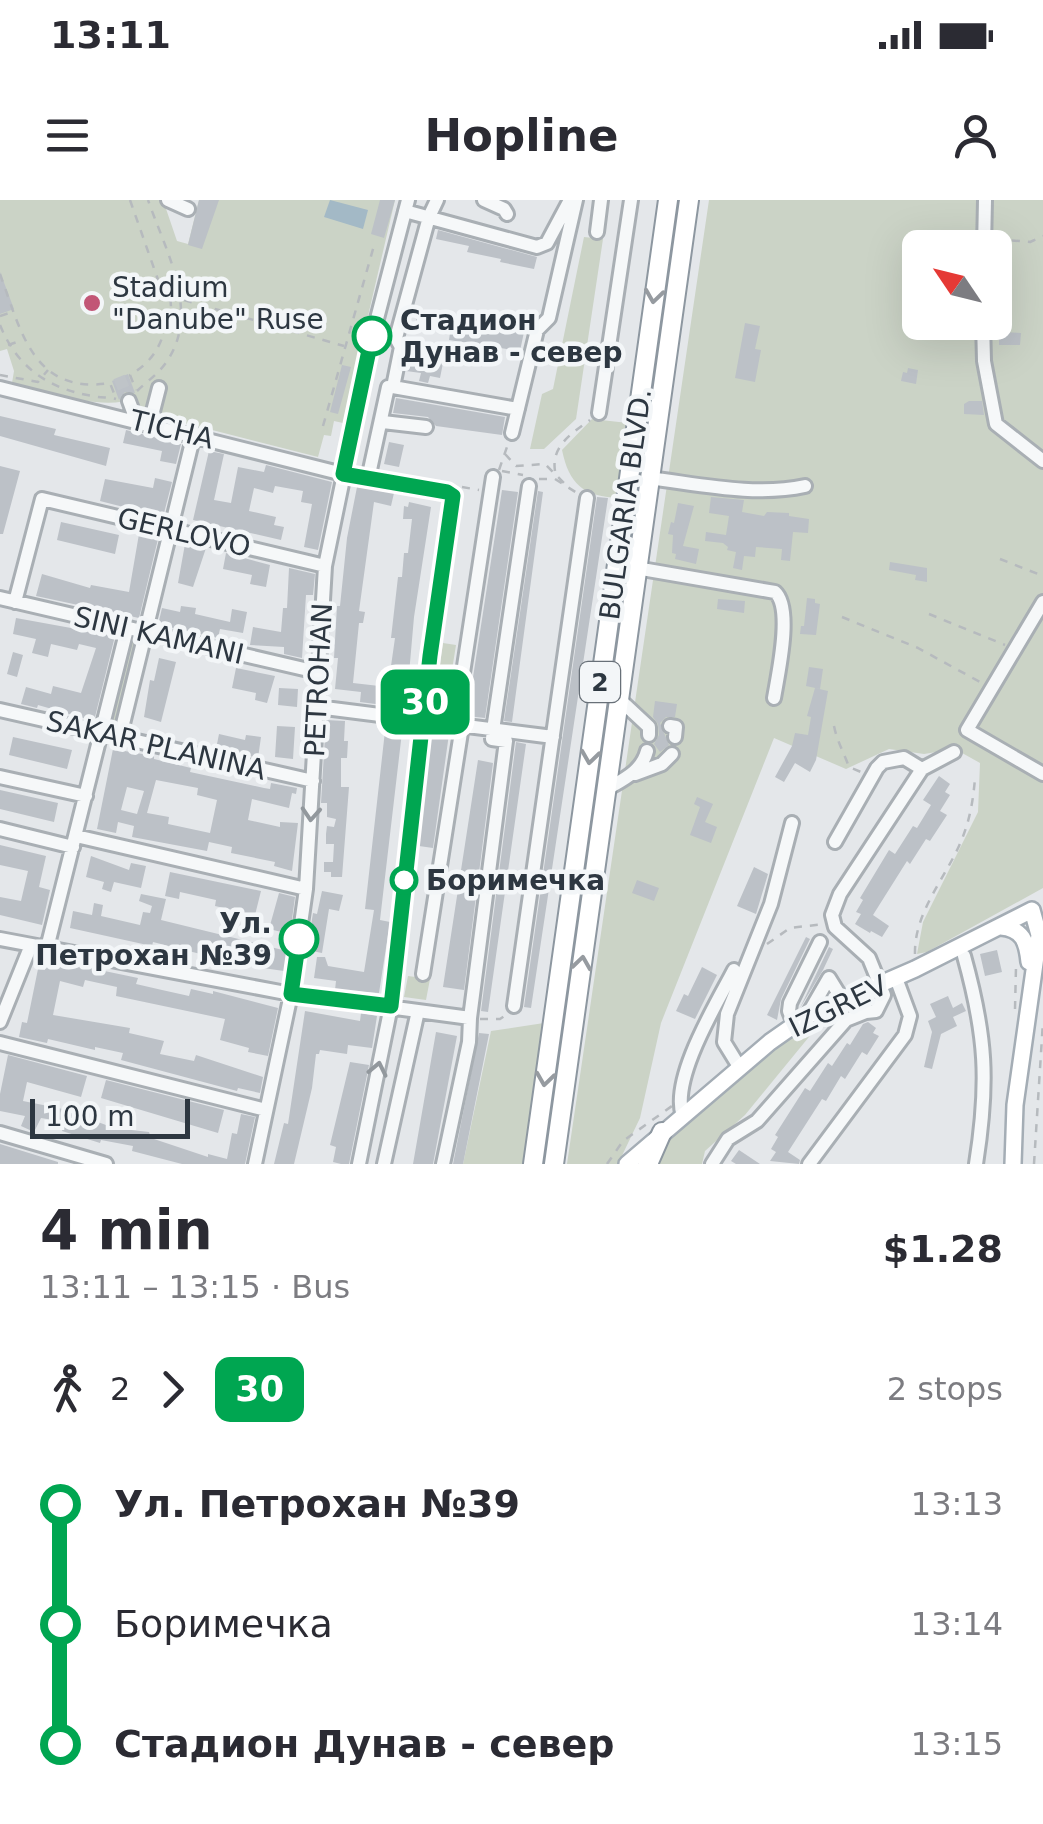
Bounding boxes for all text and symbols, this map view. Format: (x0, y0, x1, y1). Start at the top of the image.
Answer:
text: 13:11 (50, 13, 171, 57)
icon: menu (40, 108, 95, 163)
icon: person (948, 108, 1003, 163)
text: Hopline (424, 109, 619, 162)
north arrow (902, 230, 1012, 340)
map controls (902, 230, 1012, 340)
place label: Stadium "Danube" Ruse (112, 271, 324, 336)
one-way arrow (645, 288, 666, 305)
marker: Stadium "Danube" Ruse (81, 292, 103, 314)
place label: Стадион Дунав - север (400, 304, 623, 369)
marker: Стадион Дунав - север (353, 317, 391, 355)
street label: BULGARIA BLVD. (593, 386, 658, 622)
street label: TICHA (126, 403, 217, 456)
street label: GERLOVO (114, 501, 254, 564)
street label: SINI KAMANI (71, 600, 247, 671)
street label: PETROHAN (298, 602, 339, 758)
road number: 2 (580, 662, 620, 702)
line badge: 30 (380, 670, 470, 734)
text: 30 (401, 682, 449, 722)
street label: SAKAR PLANINA (43, 704, 269, 787)
one-way arrow (580, 749, 601, 765)
one-way arrow (300, 807, 322, 823)
place label: Боримечка (426, 864, 605, 897)
marker: Боримечка (391, 867, 417, 893)
place label: Ул. Петрохан №39 (35, 907, 272, 972)
marker: Ул. Петрохан №39 (280, 920, 318, 958)
one-way arrow (571, 955, 592, 972)
street label: IZGREV (784, 969, 893, 1044)
one-way arrow (367, 1060, 388, 1077)
one-way arrow (535, 1071, 556, 1087)
scale bar (30, 1094, 190, 1138)
text: 100 m (45, 1100, 135, 1133)
text: 4 min (40, 1198, 213, 1262)
text: $1.28 (883, 1227, 1003, 1271)
text: 13:11 – 13:15 · Bus (40, 1268, 350, 1306)
icon: walk (40, 1362, 95, 1417)
icon: forward (145, 1362, 200, 1417)
text: 30 (235, 1369, 284, 1409)
text: 2 (110, 1370, 130, 1408)
text: 2 stops (887, 1370, 1003, 1408)
text: Ул. Петрохан №39 (114, 1482, 520, 1526)
text: 13:13 (911, 1485, 1003, 1523)
text: Боримечка (114, 1602, 333, 1646)
text: 13:14 (911, 1605, 1003, 1643)
text: Стадион Дунав - север (114, 1722, 615, 1766)
text: 13:15 (911, 1725, 1003, 1763)

